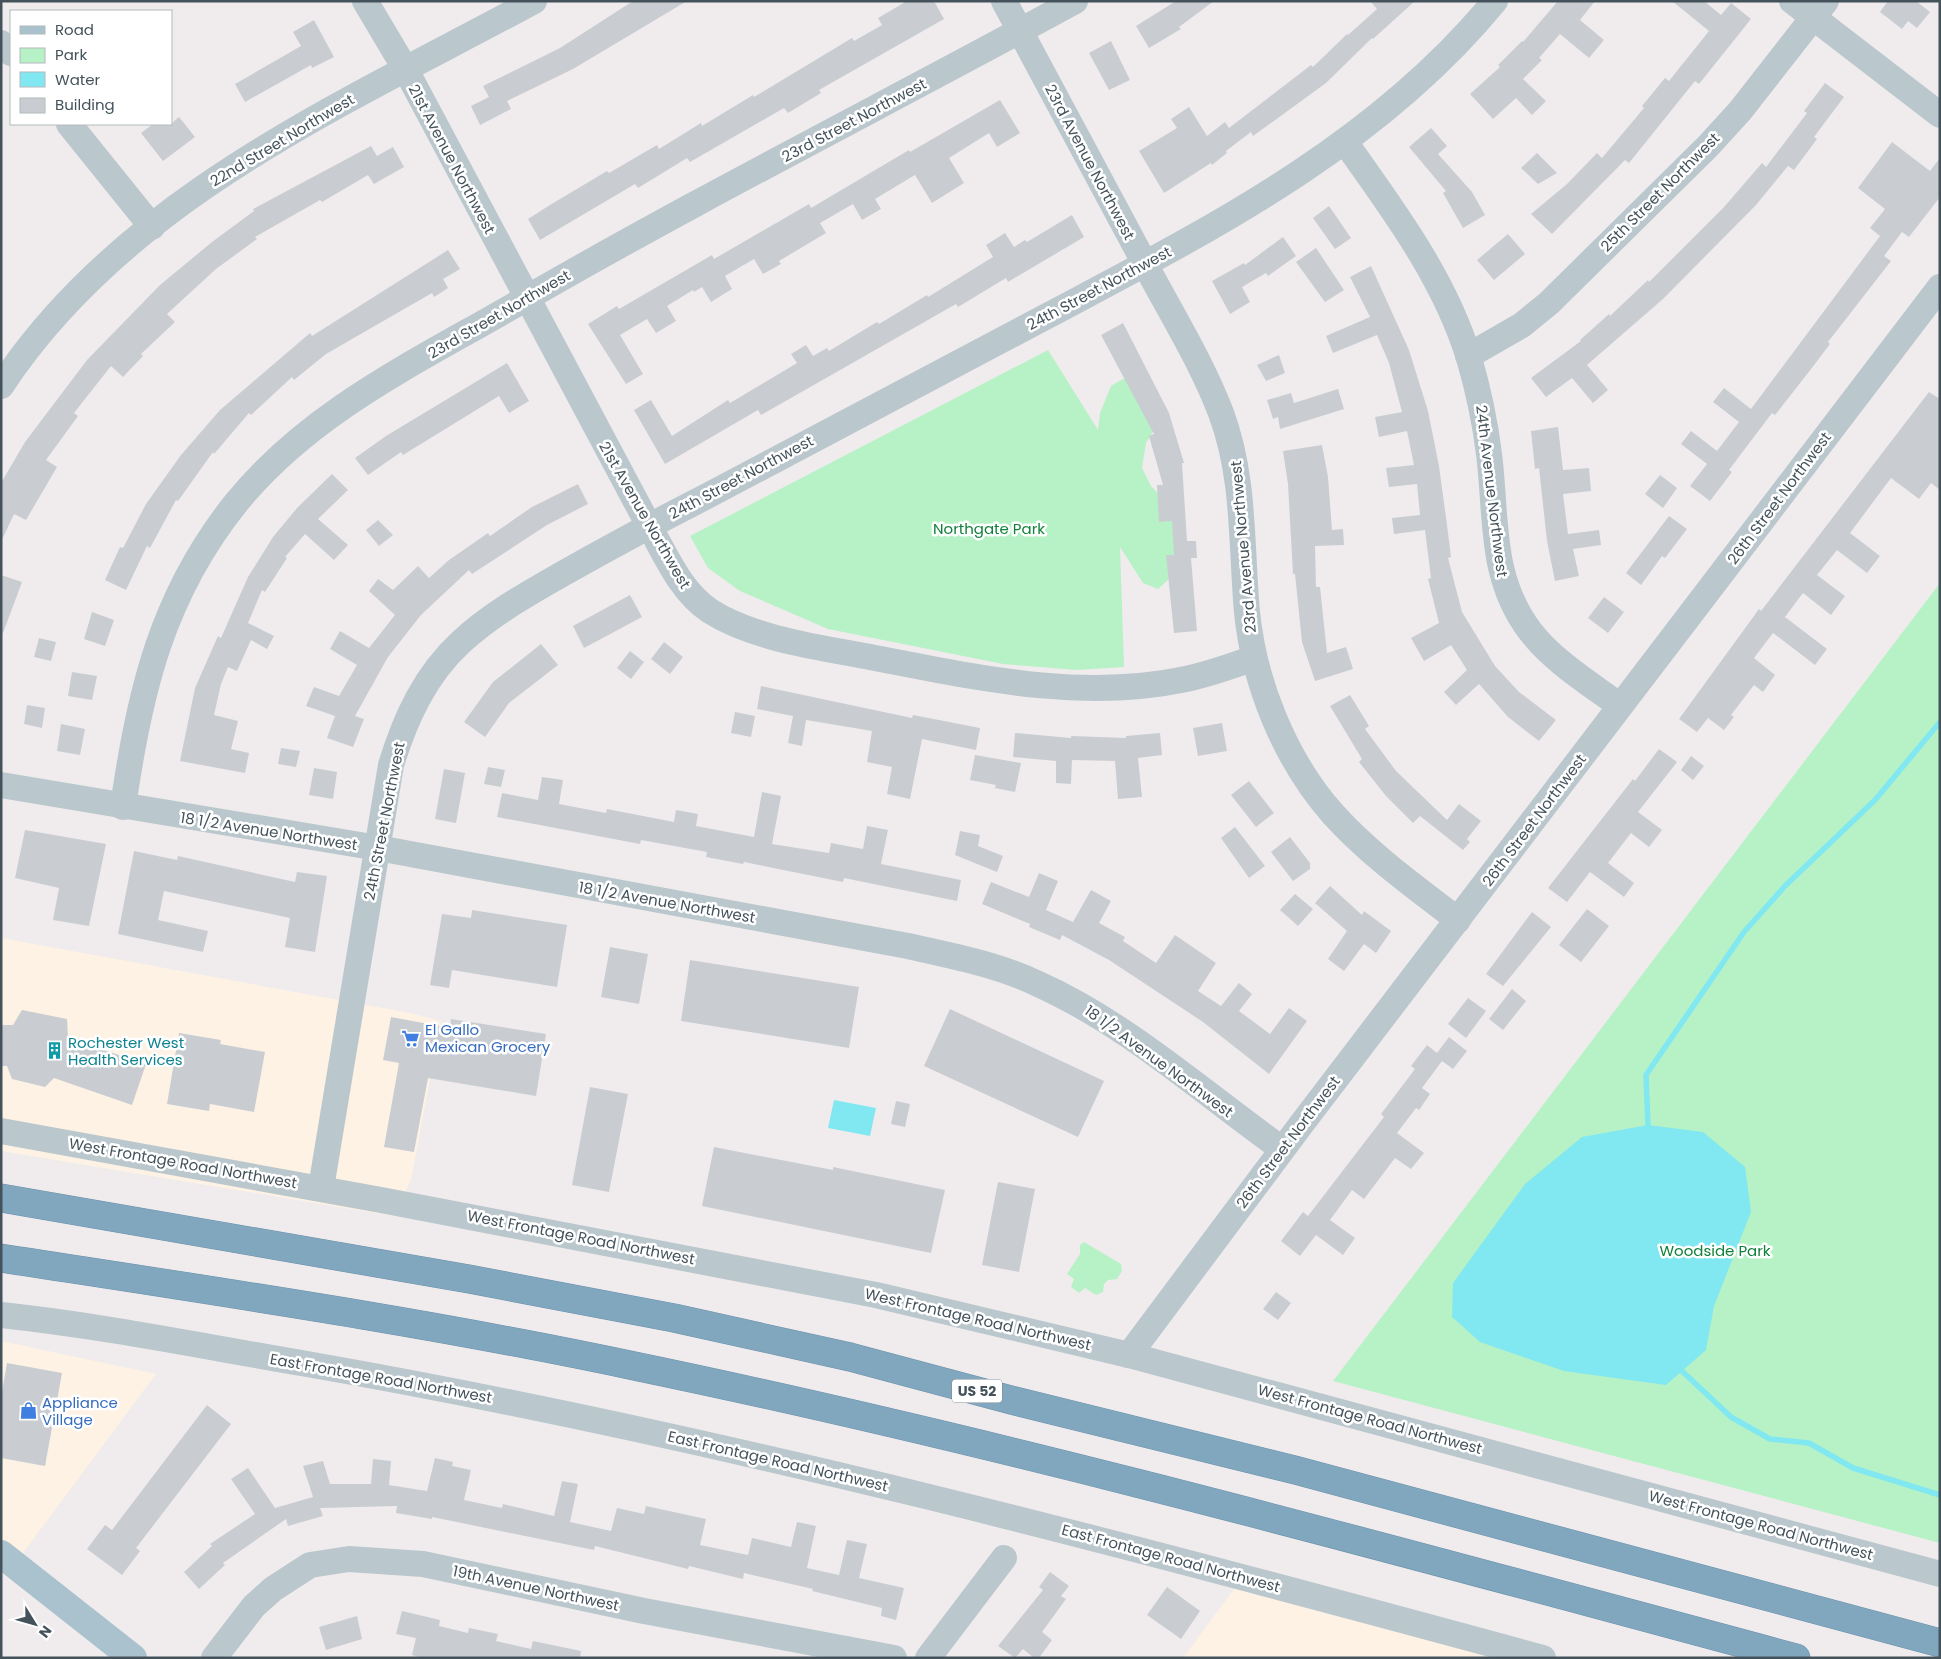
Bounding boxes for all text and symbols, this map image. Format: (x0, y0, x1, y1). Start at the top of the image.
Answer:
legend (10, 10, 172, 125)
text: Road (55, 19, 94, 40)
text: Park (55, 44, 87, 65)
text: Water (55, 69, 101, 90)
street label: 23rd Street Northwest (778, 73, 930, 167)
street label: 21st Avenue Northwest (404, 80, 500, 238)
street label: 23rd Avenue Northwest (1040, 81, 1140, 243)
street label: 22nd Street Northwest (206, 89, 358, 191)
text: Building (55, 94, 115, 115)
street label: 25th Street Northwest (1596, 128, 1724, 256)
street label: 24th Street Northwest (1023, 241, 1175, 335)
street label: 23rd Street Northwest (424, 265, 574, 363)
street label: 24th Avenue Northwest (1471, 404, 1513, 578)
street label: 26th Street Northwest (1722, 427, 1836, 569)
street label: 24th Street Northwest (665, 430, 817, 524)
street label: 21st Avenue Northwest (594, 438, 696, 592)
street label: 23rd Avenue Northwest (1225, 460, 1261, 634)
park label: Northgate Park (933, 518, 1045, 539)
street label: 24th Street Northwest (358, 740, 410, 902)
street label: 26th Street Northwest (1477, 749, 1591, 891)
street label: 18 1/2 Avenue Northwest (179, 807, 359, 855)
street label: 18 1/2 Avenue Northwest (577, 876, 757, 928)
street label: 18 1/2 Avenue Northwest (1080, 1000, 1238, 1122)
place label: El Gallo Mexican Grocery (425, 1019, 551, 1057)
supermarket icon: El Gallo Mexican Grocery (401, 1028, 421, 1048)
place label: Rochester West Health Services (68, 1032, 184, 1070)
building icon: Rochester West Health Services (44, 1041, 64, 1061)
street label: 26th Street Northwest (1231, 1071, 1345, 1213)
street label: West Frontage Road Northwest (67, 1133, 299, 1193)
street label: West Frontage Road Northwest (465, 1205, 697, 1269)
park label: Woodside Park (1659, 1240, 1771, 1261)
street label: West Frontage Road Northwest (863, 1283, 1093, 1355)
street label: East Frontage Road Northwest (268, 1348, 494, 1408)
street label: West Frontage Road Northwest (1256, 1379, 1484, 1459)
road number: US 52 (952, 1380, 1002, 1402)
place label: Appliance Village (42, 1392, 118, 1430)
shop icon: Appliance Village (18, 1401, 38, 1421)
street label: East Frontage Road Northwest (666, 1425, 890, 1497)
street label: West Frontage Road Northwest (1647, 1485, 1875, 1565)
street label: East Frontage Road Northwest (1060, 1519, 1282, 1597)
street label: 19th Avenue Northwest (451, 1560, 621, 1616)
north arrow (10, 1599, 60, 1649)
text: N (34, 1622, 57, 1642)

